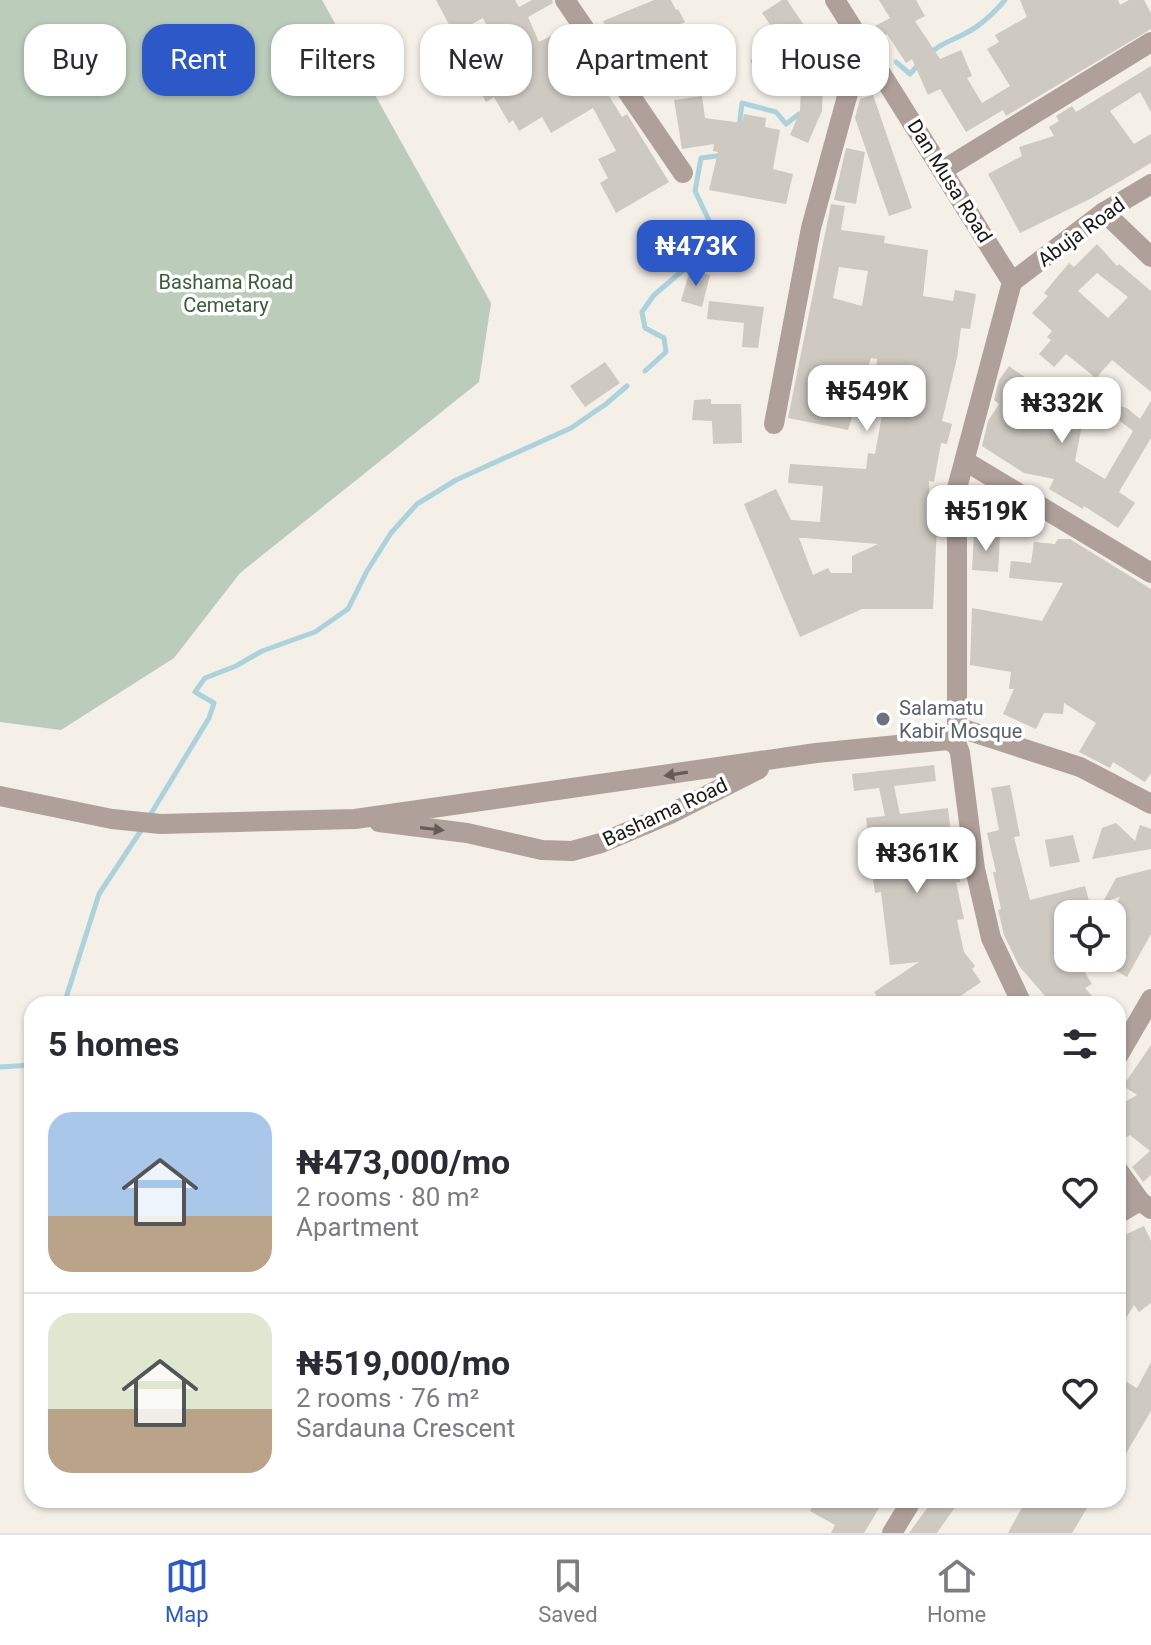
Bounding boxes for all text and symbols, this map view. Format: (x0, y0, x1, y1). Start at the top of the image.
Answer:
chip: Buy (24, 24, 126, 96)
chip: Rent (142, 24, 255, 96)
chip: Filters (271, 24, 404, 96)
chip: New (420, 24, 532, 96)
chip: Apartment (548, 24, 736, 96)
chip: House (752, 24, 889, 96)
street label: Dan Musa Road (903, 115, 997, 247)
street label: Abuja Road (1033, 192, 1129, 272)
pin: ₦473K (640, 220, 752, 288)
text: ₦473K (655, 231, 737, 261)
park label: Bashama Road Cemetary (159, 270, 293, 317)
pin: ₦549K (811, 365, 923, 433)
text: ₦549K (826, 376, 908, 406)
pin: ₦332K (1006, 377, 1118, 445)
text: ₦332K (1021, 388, 1103, 418)
pin: ₦519K (930, 485, 1042, 553)
text: ₦519K (945, 496, 1027, 526)
place label: Salamatu Kabir Mosque (899, 696, 1022, 743)
marker: Salamatu Kabir Mosque (874, 710, 892, 728)
one-way arrow (663, 768, 688, 781)
street label: Bashama Road (599, 773, 731, 851)
one-way arrow (420, 823, 445, 836)
pin: ₦361K (861, 827, 973, 895)
text: ₦361K (876, 838, 958, 868)
map controls (1054, 900, 1126, 972)
button: locate (1054, 900, 1126, 972)
icon: filters (1058, 1022, 1102, 1066)
text: 5 homes (48, 1024, 179, 1064)
text: ₦473,000/mo (296, 1142, 510, 1182)
icon: home (112, 1144, 208, 1240)
icon: heart (1058, 1170, 1102, 1214)
text: 2 rooms · 80 m² (296, 1182, 479, 1212)
text: Apartment (296, 1212, 419, 1242)
text: ₦519,000/mo (296, 1343, 510, 1383)
icon: home (112, 1345, 208, 1441)
icon: heart (1058, 1371, 1102, 1415)
text: 2 rooms · 76 m² (296, 1383, 479, 1413)
text: Sardauna Crescent (296, 1413, 515, 1443)
tab: Map (165, 1554, 209, 1627)
tab: Saved (538, 1554, 598, 1627)
tab: Home (927, 1554, 986, 1627)

